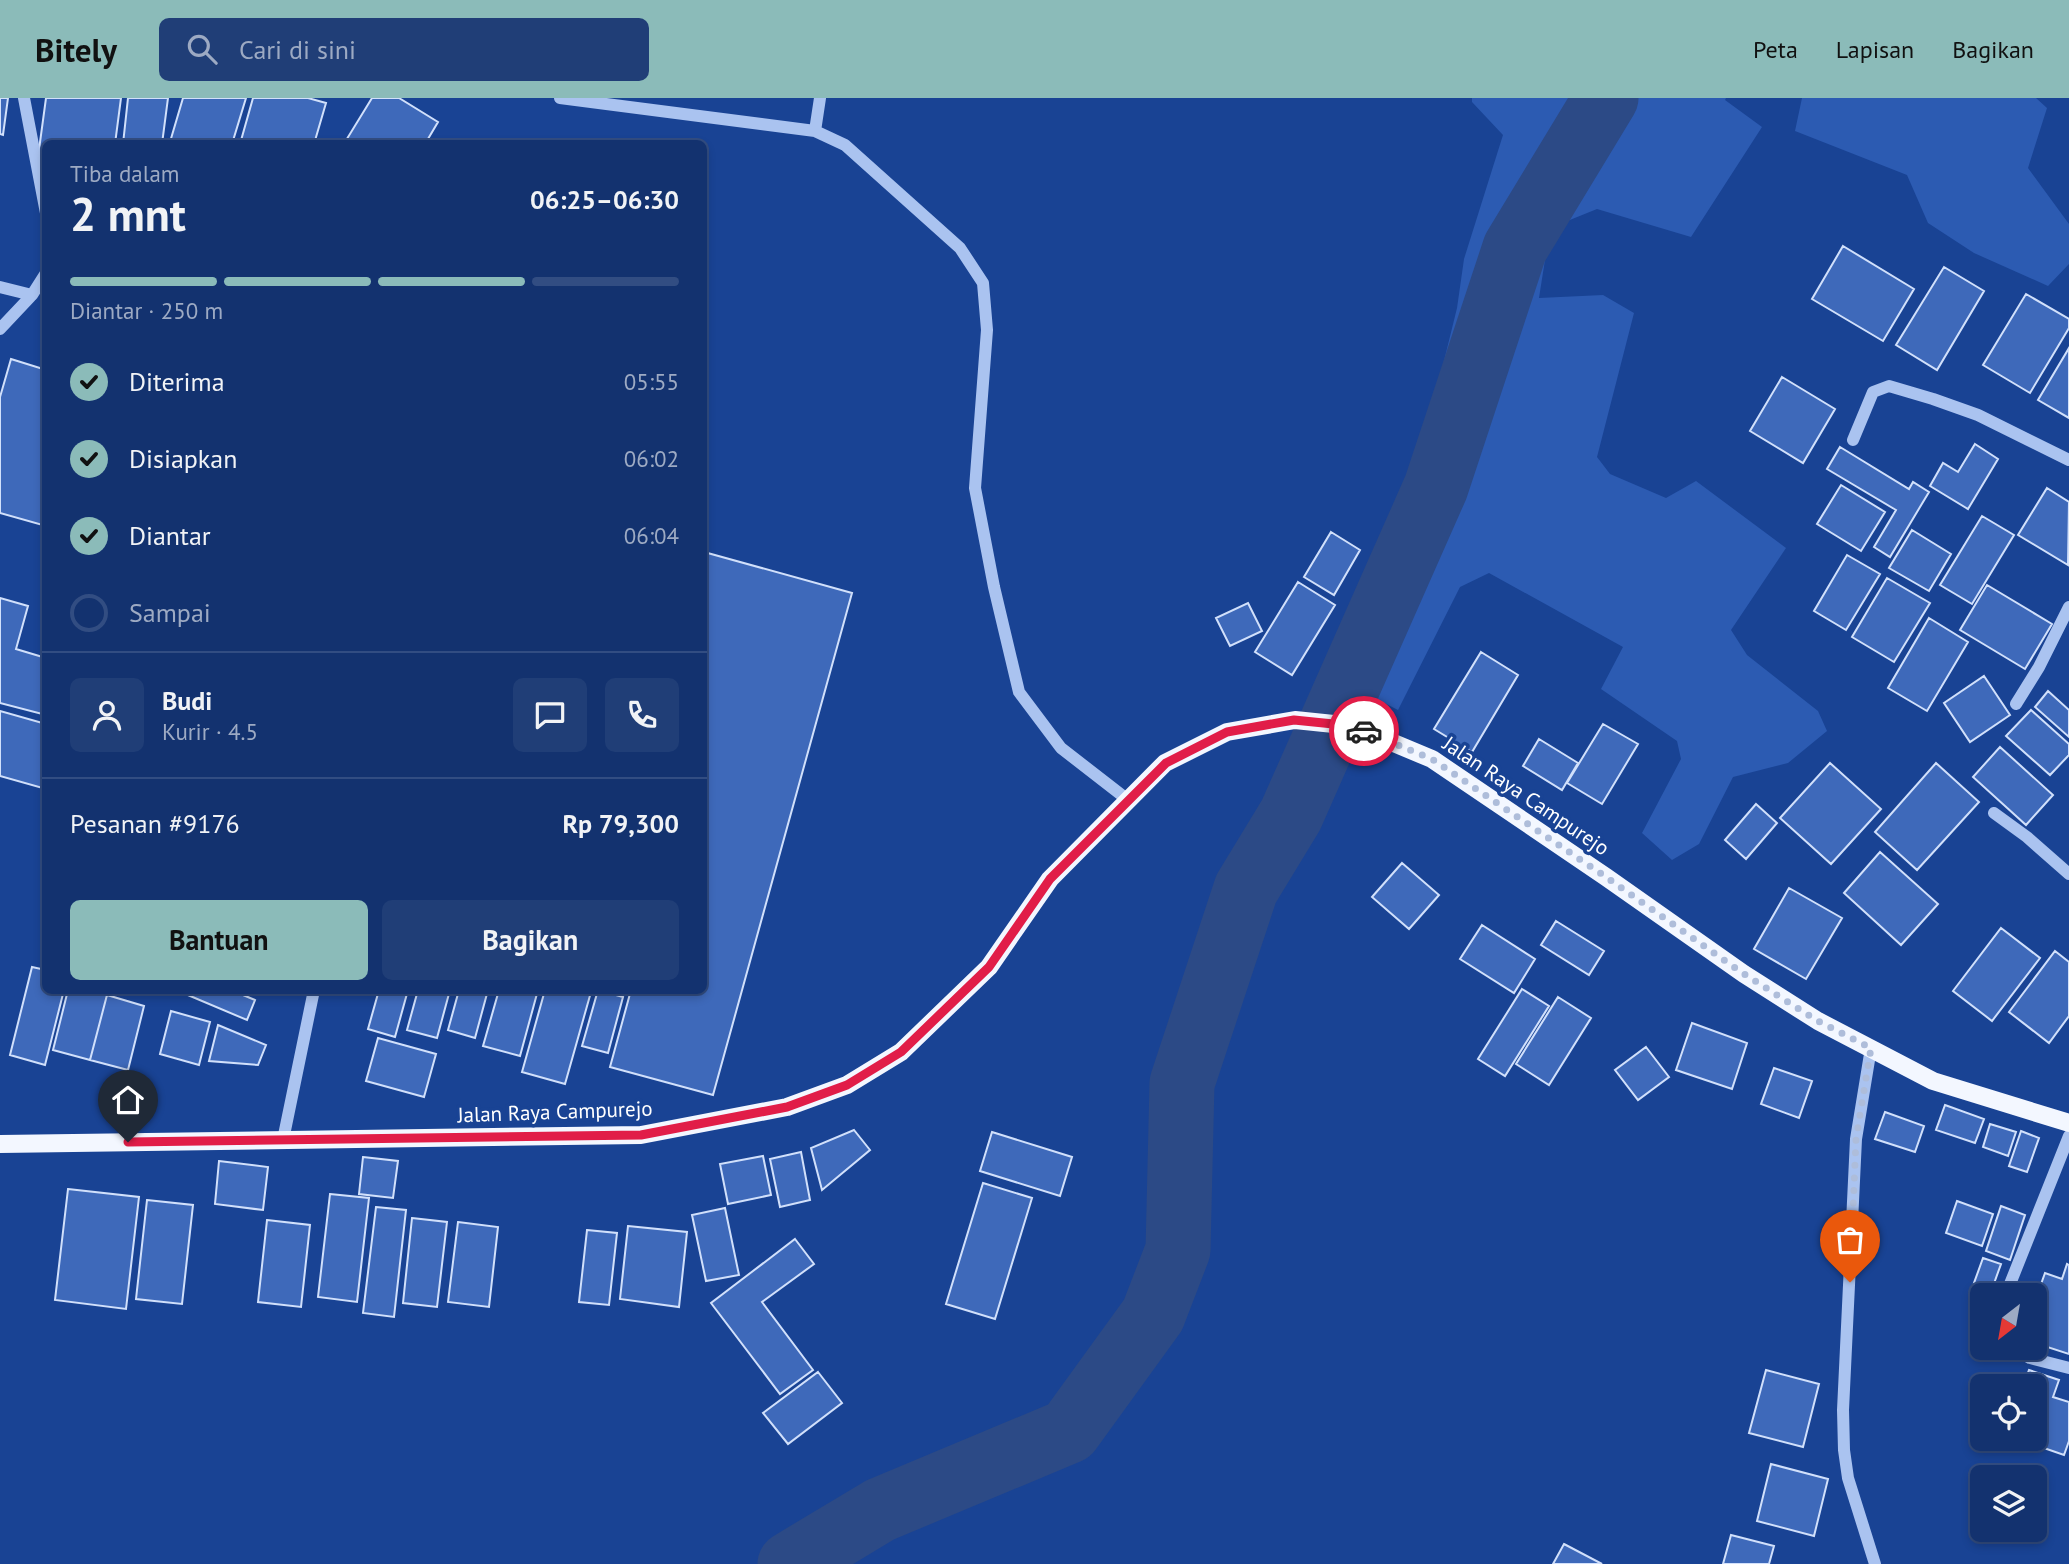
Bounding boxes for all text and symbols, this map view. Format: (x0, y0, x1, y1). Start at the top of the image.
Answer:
search box (159, 18, 649, 81)
text: Bitely (35, 28, 117, 71)
icon: search (183, 30, 221, 68)
text: Cari di sini (239, 33, 356, 66)
text: Peta (1753, 34, 1798, 65)
text: Lapisan (1836, 34, 1914, 65)
text: Bagikan (1952, 34, 2034, 65)
text: Tiba dalam (70, 159, 179, 188)
text: 06:25–06:30 (530, 183, 679, 216)
text: 2 mnt (70, 184, 186, 244)
text: Diantar · 250 m (70, 296, 223, 325)
icon: check (70, 363, 108, 401)
text: Diterima (129, 365, 225, 398)
text: 05:55 (624, 367, 679, 396)
icon: check (70, 440, 108, 478)
text: Disiapkan (129, 442, 237, 475)
text: 06:02 (624, 444, 679, 473)
icon: check (70, 517, 108, 555)
text: Diantar (129, 519, 211, 552)
text: 06:04 (624, 521, 679, 550)
text: Sampai (129, 596, 211, 629)
button: person (70, 678, 144, 752)
button: chat (513, 678, 587, 752)
button: phone (605, 678, 679, 752)
text: Budi (162, 684, 212, 717)
courier (1329, 696, 1399, 766)
icon: car (1345, 712, 1383, 750)
text: Kurir · 4.5 (162, 717, 258, 746)
street label: Jalan Raya Campurejo (1437, 729, 1615, 861)
text: Pesanan #9176 (70, 807, 240, 840)
text: Rp 79,300 (562, 807, 679, 840)
button: Bantuan (70, 900, 368, 980)
button: Bagikan (382, 900, 679, 980)
pin (98, 1070, 158, 1142)
icon: home (109, 1081, 147, 1119)
street label: Jalan Raya Campurejo (456, 1095, 653, 1128)
pin (1820, 1210, 1880, 1282)
icon: bag (1831, 1221, 1869, 1259)
north arrow (1970, 1283, 2048, 1360)
map controls (1970, 1283, 2047, 1542)
button: locate (1970, 1374, 2047, 1451)
button: layers (1970, 1465, 2047, 1542)

